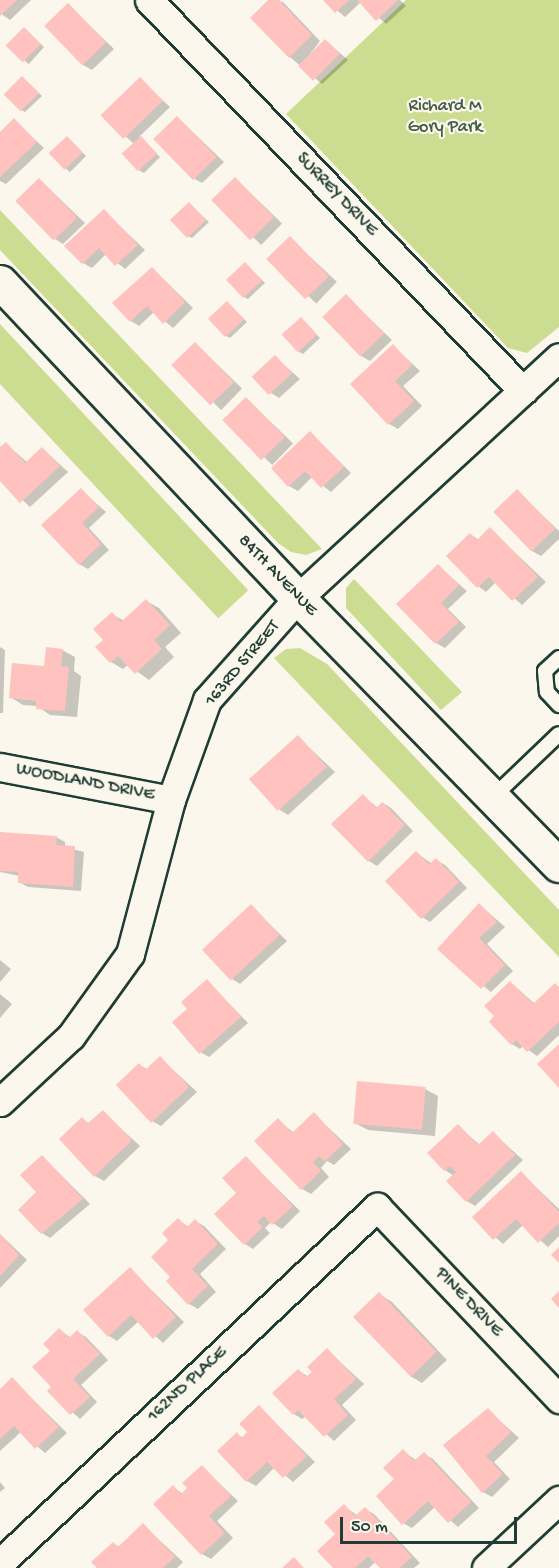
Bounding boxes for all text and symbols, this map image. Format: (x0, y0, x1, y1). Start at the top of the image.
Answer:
park label: Richard M Gory Park (408, 97, 482, 140)
street label: SURREY DRIVE (291, 149, 381, 241)
street label: 84TH AVENUE (233, 531, 321, 621)
street label: 163RD STREET (201, 617, 285, 711)
street label: WOODLAND DRIVE (14, 759, 156, 807)
street label: PINE DRIVE (430, 1264, 506, 1342)
street label: 162ND PLACE (144, 1343, 232, 1427)
scale bar (343, 1505, 520, 1543)
text: 50 m (351, 1517, 388, 1538)

